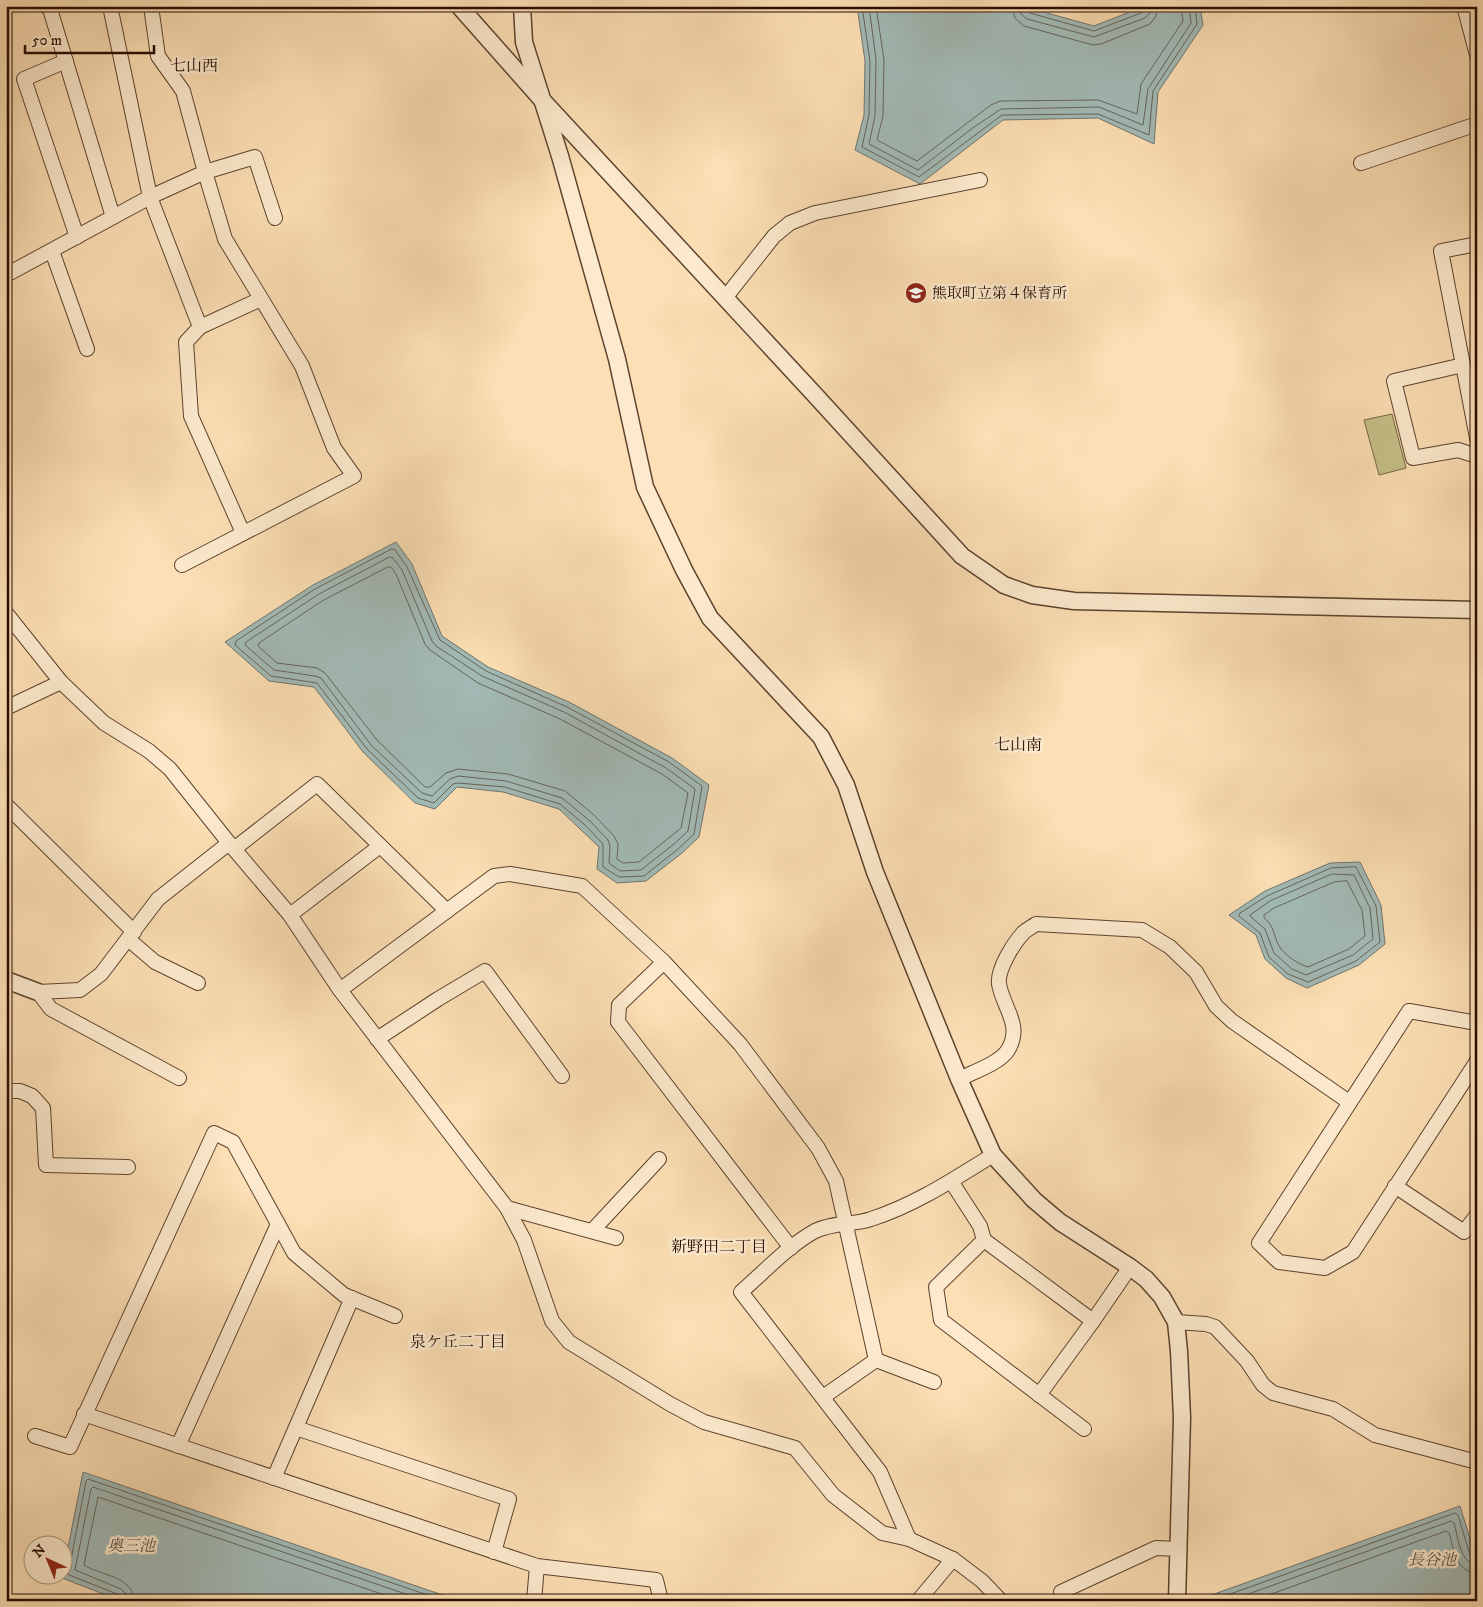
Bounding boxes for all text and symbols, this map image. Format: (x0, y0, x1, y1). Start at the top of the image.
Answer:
scale bar (25, 22, 154, 54)
text: 50 m (32, 31, 62, 50)
district label: 七山西 (170, 56, 218, 76)
school or university icon: 熊取町立第４保育所 (904, 281, 928, 305)
place label: 熊取町立第４保育所 (932, 284, 1067, 303)
district label: 七山南 (994, 735, 1042, 755)
district label: 新野田二丁目 (671, 1237, 767, 1257)
district label: 泉ケ丘二丁目 (410, 1332, 506, 1352)
north arrow (22, 1534, 72, 1584)
water label: 奥三池 (107, 1536, 157, 1556)
text: N (29, 1541, 50, 1562)
water label: 長谷池 (1408, 1550, 1458, 1570)

